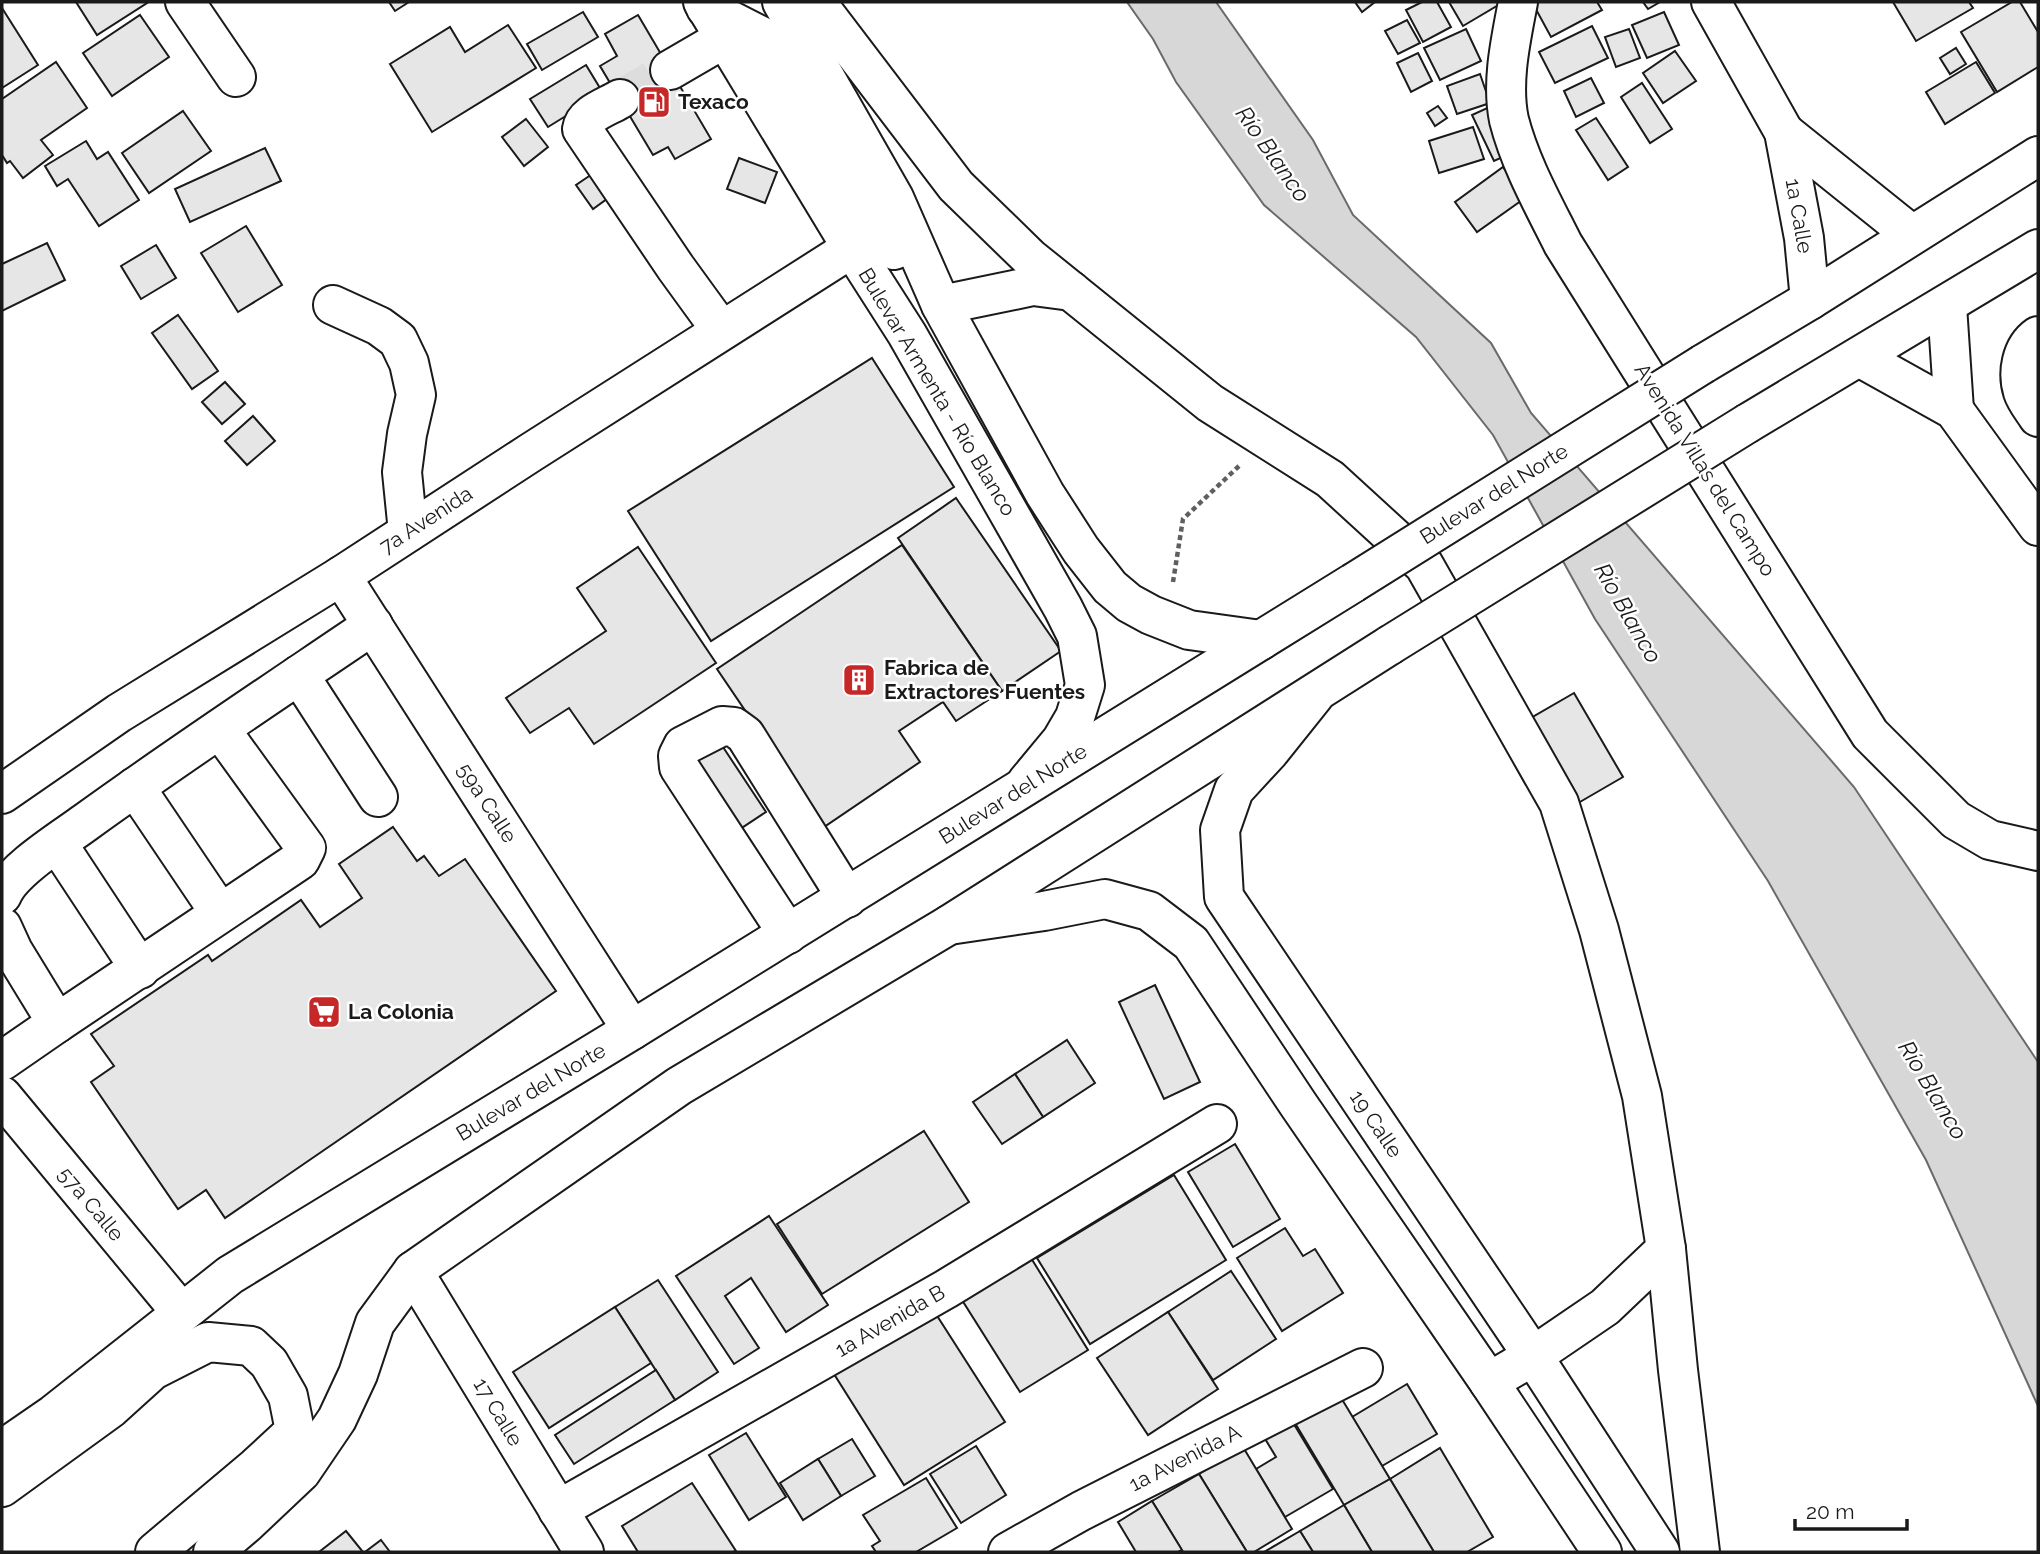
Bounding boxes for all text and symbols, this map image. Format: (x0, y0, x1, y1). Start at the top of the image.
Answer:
fuel station icon: Texaco (635, 83, 673, 121)
place label: Texaco (678, 89, 749, 114)
water label: Río Blanco (1231, 101, 1316, 207)
street label: 1a Calle (1781, 177, 1818, 255)
street label: Bulevar Armenta - Río Blanco (853, 263, 1022, 520)
street label: Avenida Villas del Campo (1630, 359, 1781, 581)
street label: Bulevar del Norte (1415, 438, 1572, 549)
street label: 7a Avenida (375, 480, 477, 559)
water label: Río Blanco (1589, 558, 1668, 667)
place label: Fabrica de Extractores Fuentes (884, 655, 1085, 704)
building icon: Fabrica de Extractores Fuentes (840, 661, 878, 699)
street label: Bulevar del Norte (934, 738, 1091, 849)
street label: 59a Calle (452, 758, 522, 847)
supermarket icon: La Colonia (305, 993, 343, 1031)
place label: La Colonia (348, 999, 454, 1024)
water label: Río Blanco (1893, 1035, 1974, 1144)
street label: Bulevar del Norte (452, 1037, 610, 1146)
street label: 19 Calle (1345, 1085, 1408, 1162)
street label: 57a Calle (53, 1162, 130, 1246)
street label: 1a Avenida B (830, 1279, 949, 1362)
street label: 17 Calle (468, 1373, 528, 1450)
street label: 1a Avenida A (1125, 1419, 1245, 1496)
scale bar (1795, 1488, 1907, 1532)
text: 20 m (1806, 1499, 1854, 1524)

